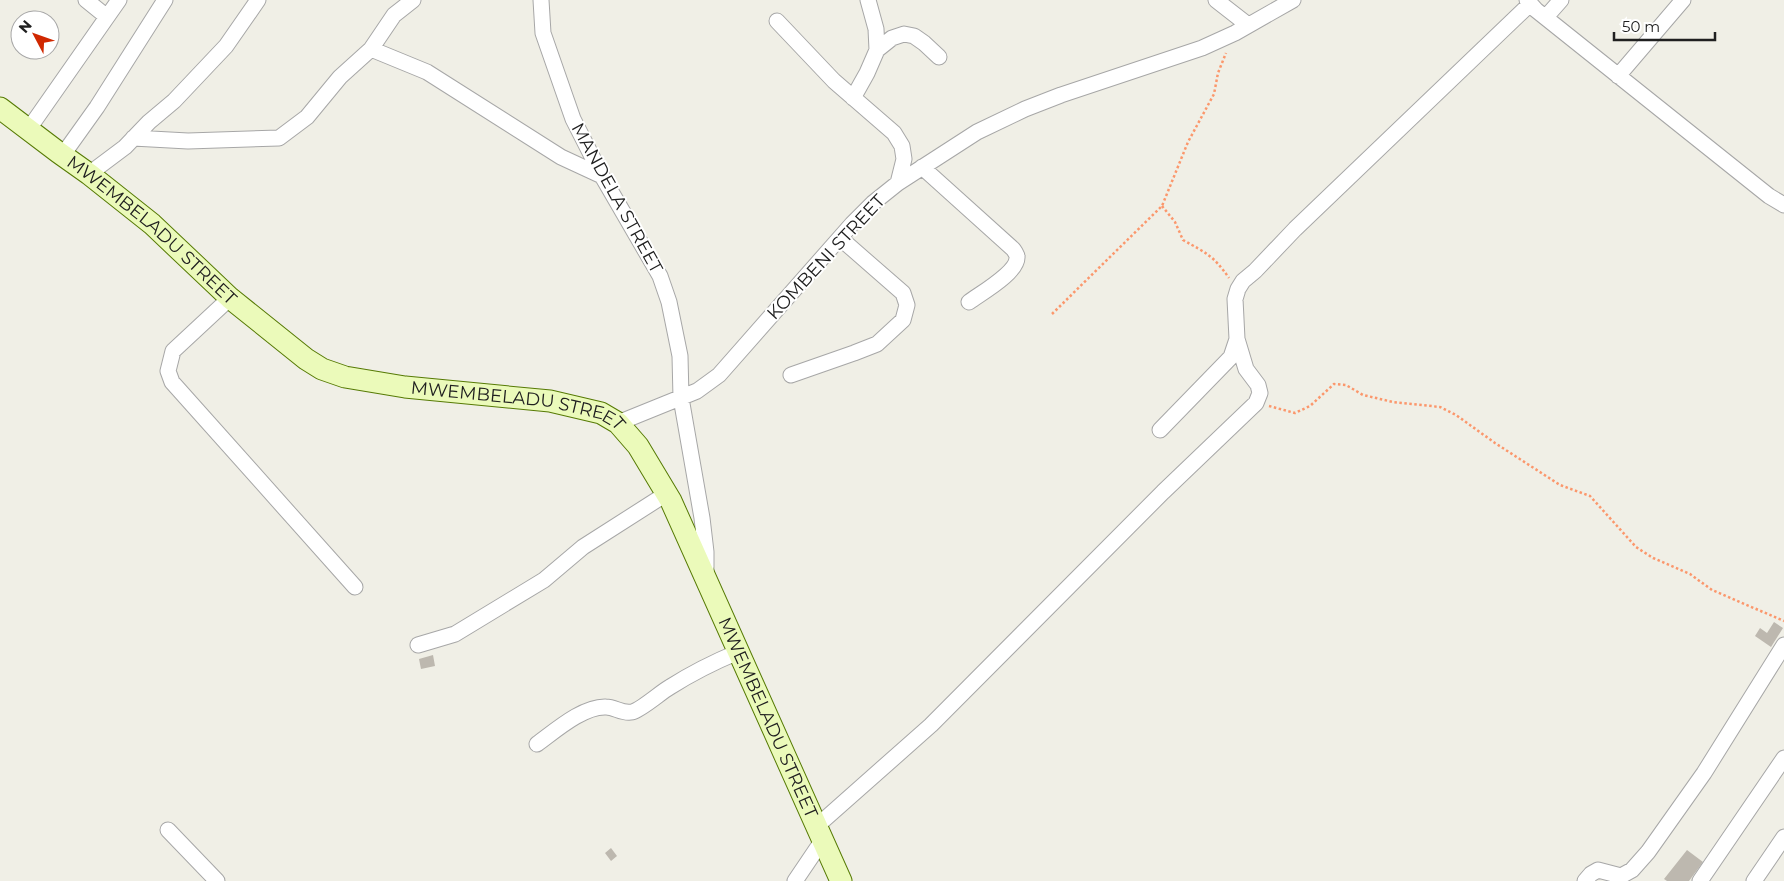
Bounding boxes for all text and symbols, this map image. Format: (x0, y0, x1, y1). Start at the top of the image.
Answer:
north arrow (10, 10, 60, 60)
scale bar (1614, 10, 1715, 42)
text: N (15, 16, 36, 37)
text: 50 m (1622, 17, 1660, 36)
street label: MANDELA STREET (567, 119, 668, 278)
street label: MWEMBELADU STREET (63, 151, 242, 310)
street label: KOMBENI STREET (762, 189, 890, 324)
street label: MWEMBELADU STREET (410, 377, 631, 435)
street label: MWEMBELADU STREET (713, 614, 823, 822)

